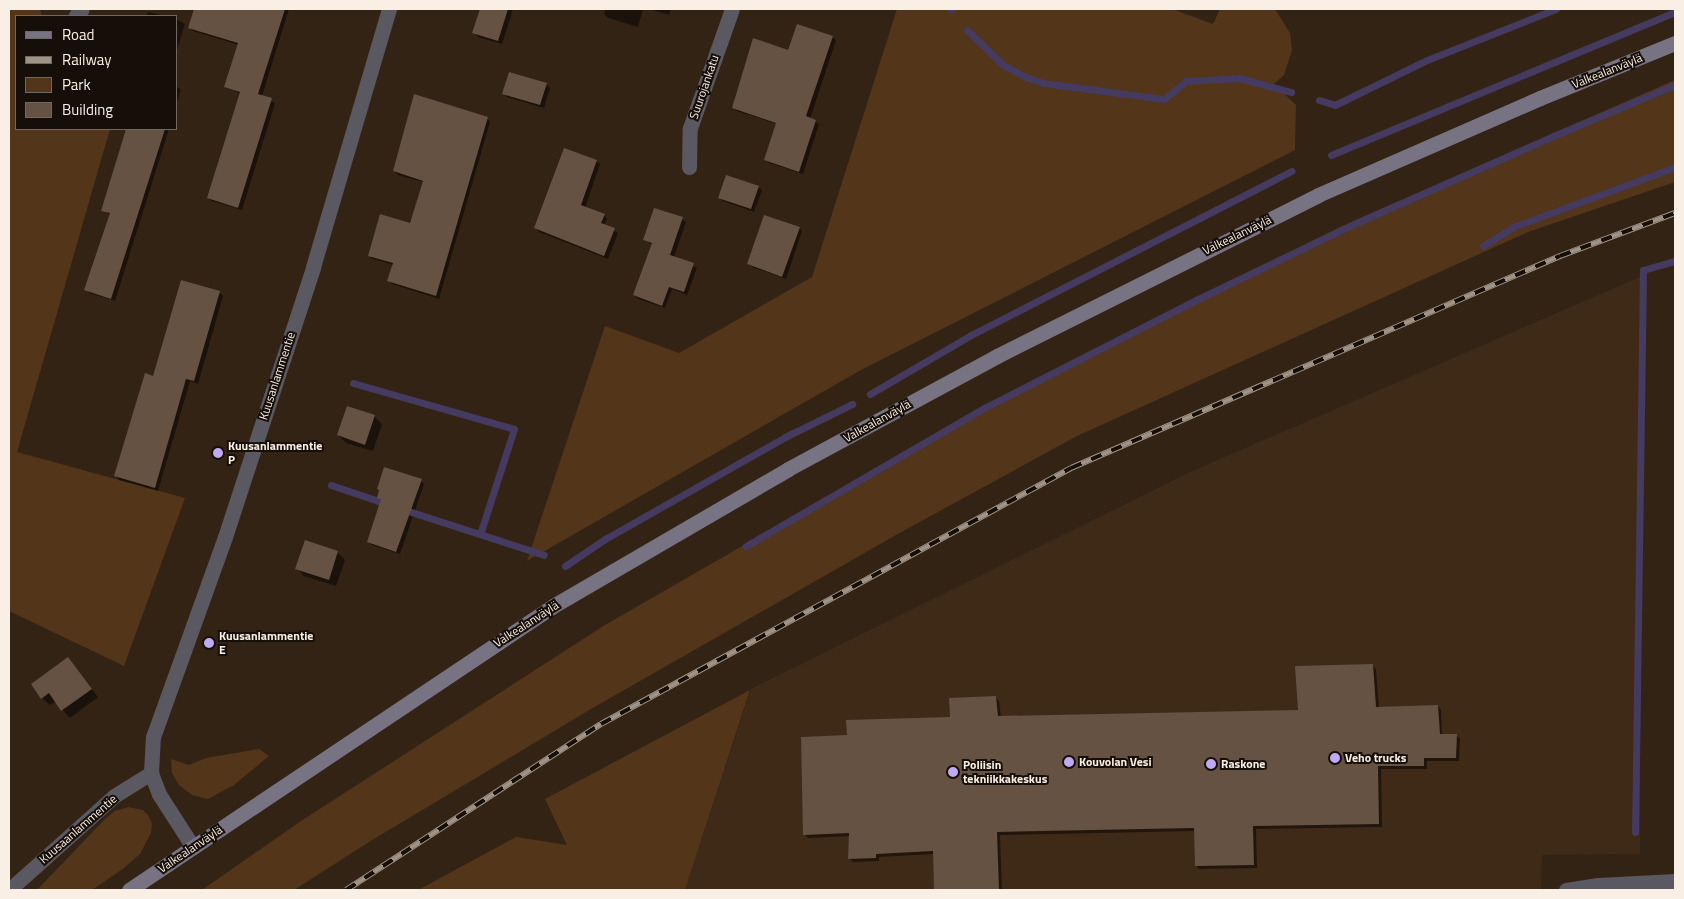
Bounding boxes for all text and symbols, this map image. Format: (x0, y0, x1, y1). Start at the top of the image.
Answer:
legend (15, 15, 178, 130)
text: Road (62, 23, 94, 46)
text: Railway (62, 48, 112, 71)
street label: Valkealanväylä (1570, 50, 1644, 92)
street label: Suurojankatu (686, 53, 722, 121)
text: Park (62, 73, 91, 96)
text: Building (62, 98, 113, 121)
street label: Valkealanväylä (1200, 212, 1274, 258)
street label: Kuusanlammentie (256, 330, 298, 422)
street label: Valkealanväylä (841, 397, 913, 445)
place label: Kuusanlammentie P (228, 439, 322, 467)
marker: Kuusanlammentie P (212, 447, 224, 459)
street label: Valkealanväylä (491, 598, 561, 650)
place label: Kuusanlammentie E (219, 629, 313, 657)
marker: Kuusanlammentie E (203, 637, 215, 649)
place label: Veho trucks (1345, 751, 1406, 765)
marker: Veho trucks (1329, 752, 1341, 764)
place label: Kouvolan Vesi (1079, 755, 1152, 769)
marker: Kouvolan Vesi (1063, 756, 1075, 768)
place label: Raskone (1221, 757, 1265, 771)
place label: Poliisin tekniikkakeskus (963, 758, 1047, 786)
marker: Raskone (1205, 758, 1217, 770)
marker: Poliisin tekniikkakeskus (947, 766, 959, 778)
street label: Kuusaanlammentie (36, 792, 120, 866)
street label: Valkealanväylä (155, 822, 225, 876)

